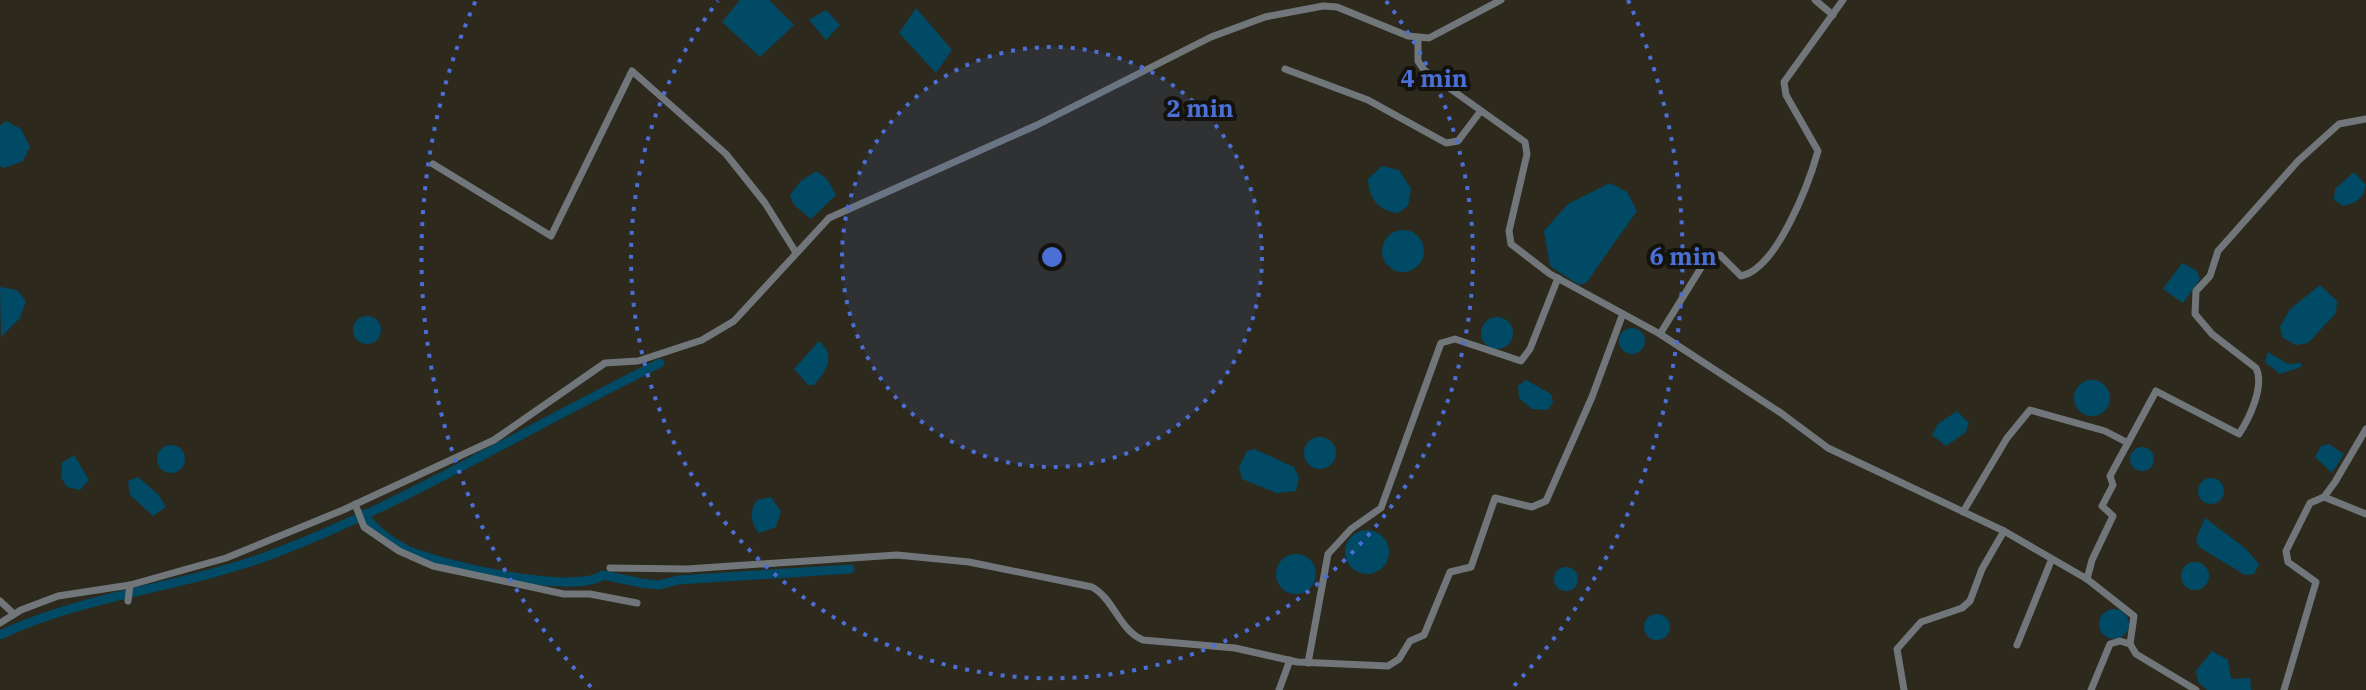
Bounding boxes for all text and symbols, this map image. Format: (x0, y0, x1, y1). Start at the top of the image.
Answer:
text: 4 min (1400, 62, 1468, 94)
text: 2 min (1166, 92, 1234, 124)
text: 6 min (1649, 240, 1717, 272)
centre of rings (1038, 243, 1066, 271)

